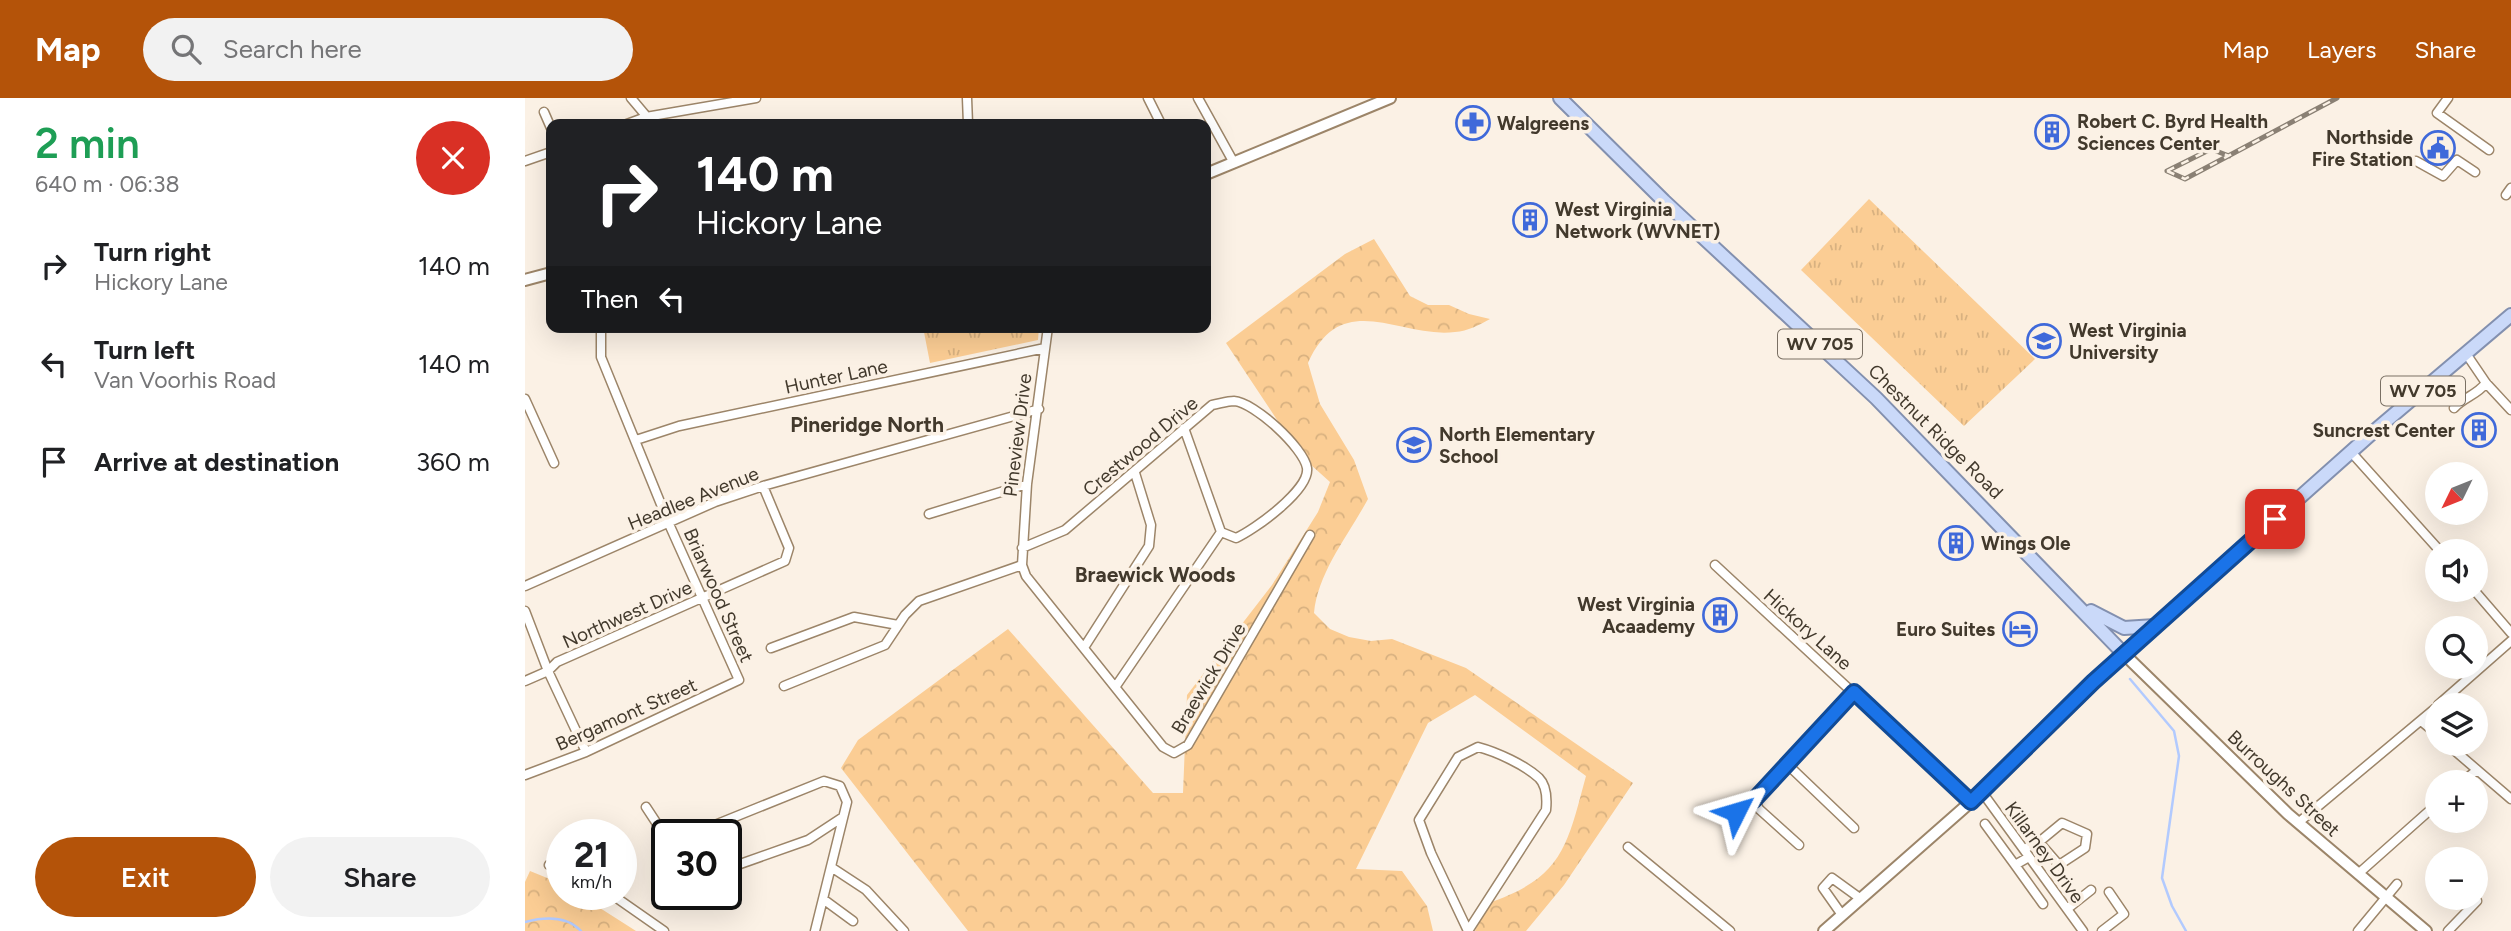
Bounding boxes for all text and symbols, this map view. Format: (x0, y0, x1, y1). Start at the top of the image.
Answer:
search box (143, 18, 633, 81)
text: Map (35, 30, 101, 69)
icon: search (167, 30, 205, 68)
text: Search here (223, 33, 362, 65)
text: Map (2222, 35, 2269, 64)
text: Layers (2307, 35, 2376, 64)
text: Share (2414, 35, 2476, 64)
pharmacy icon: Walgreens (1454, 104, 1492, 142)
place label: Robert C. Byrd Health Sciences Center (2077, 110, 2268, 155)
place label: Walgreens (1497, 112, 1589, 135)
building icon: Robert C. Byrd Health Sciences Center (2033, 113, 2071, 151)
text: 2 min (35, 118, 140, 169)
button: close (416, 121, 490, 195)
place label: Northside Fire Station (2312, 126, 2413, 171)
public building icon: Northside Fire Station (2419, 129, 2457, 167)
text: 140 m (696, 144, 834, 203)
icon: right (581, 147, 672, 238)
text: 640 m · 06:38 (35, 170, 180, 198)
place label: West Virginia Network (WVNET) (1555, 198, 1720, 243)
building icon: West Virginia Network (WVNET) (1511, 201, 1549, 239)
text: Hickory Lane (696, 204, 882, 242)
text: Turn right (94, 236, 211, 268)
icon: right (35, 247, 73, 285)
text: 140 m (418, 250, 490, 282)
text: Hickory Lane (94, 268, 228, 296)
icon: left (653, 280, 691, 318)
text: Then (581, 283, 639, 315)
place label: West Virginia University (2069, 319, 2187, 364)
school or university icon: West Virginia University (2025, 322, 2063, 360)
road number: WV 705 (1778, 330, 1862, 358)
text: Turn left (94, 334, 195, 366)
icon: left (35, 345, 73, 383)
text: 140 m (418, 348, 490, 380)
street label: Hunter Lane (783, 354, 890, 399)
street label: Chestnut Ridge Road (1863, 359, 2008, 504)
text: Van Voorhis Road (94, 366, 276, 394)
street label: Pineview Drive (999, 372, 1036, 498)
road number: WV 705 (2381, 376, 2465, 405)
street label: Crestwood Drive (1078, 392, 1202, 501)
building icon: Suncrest Center (2460, 411, 2498, 449)
district label: Pineridge North (790, 412, 944, 437)
place label: Suncrest Center (2312, 419, 2455, 442)
place label: North Elementary School (1439, 423, 1595, 468)
school or university icon: North Elementary School (1395, 426, 1433, 464)
icon: arrive (35, 443, 73, 481)
text: Arrive at destination (94, 446, 339, 478)
text: 360 m (416, 446, 490, 478)
street label: Headlee Avenue (624, 462, 762, 535)
north arrow (2425, 462, 2489, 525)
map controls (2425, 462, 2488, 910)
pin (2245, 489, 2305, 549)
icon: arrive (2256, 500, 2294, 538)
building icon: Wings Ole (1937, 524, 1975, 562)
street label: Briarwood Street (679, 525, 758, 666)
place label: Wings Ole (1981, 532, 2071, 555)
button: sound (2425, 539, 2488, 602)
district label: Braewick Woods (1075, 562, 1235, 587)
street label: Northwest Drive (559, 576, 696, 653)
street label: Hickory Lane (1759, 584, 1856, 675)
place label: West Virginia Acaademy (1577, 593, 1695, 638)
building icon: West Virginia Acaademy (1701, 596, 1739, 634)
hotel icon: Euro Suites (2001, 610, 2039, 648)
button: search (2425, 616, 2488, 679)
place label: Euro Suites (1896, 618, 1995, 641)
street label: Braewick Drive (1166, 619, 1251, 738)
street label: Bergamont Street (552, 673, 700, 756)
button: layers (2425, 693, 2488, 756)
street label: Burroughs Street (2223, 725, 2345, 841)
button: + (2425, 770, 2488, 833)
position arrow (1699, 775, 1773, 849)
street label: Killarney Drive (2000, 797, 2089, 908)
speed limit sign: 30 (651, 819, 742, 910)
text: 21 (574, 834, 609, 876)
button: Exit (35, 837, 256, 917)
button: Share (270, 837, 490, 917)
button: − (2425, 847, 2488, 910)
text: km/h (571, 871, 612, 893)

